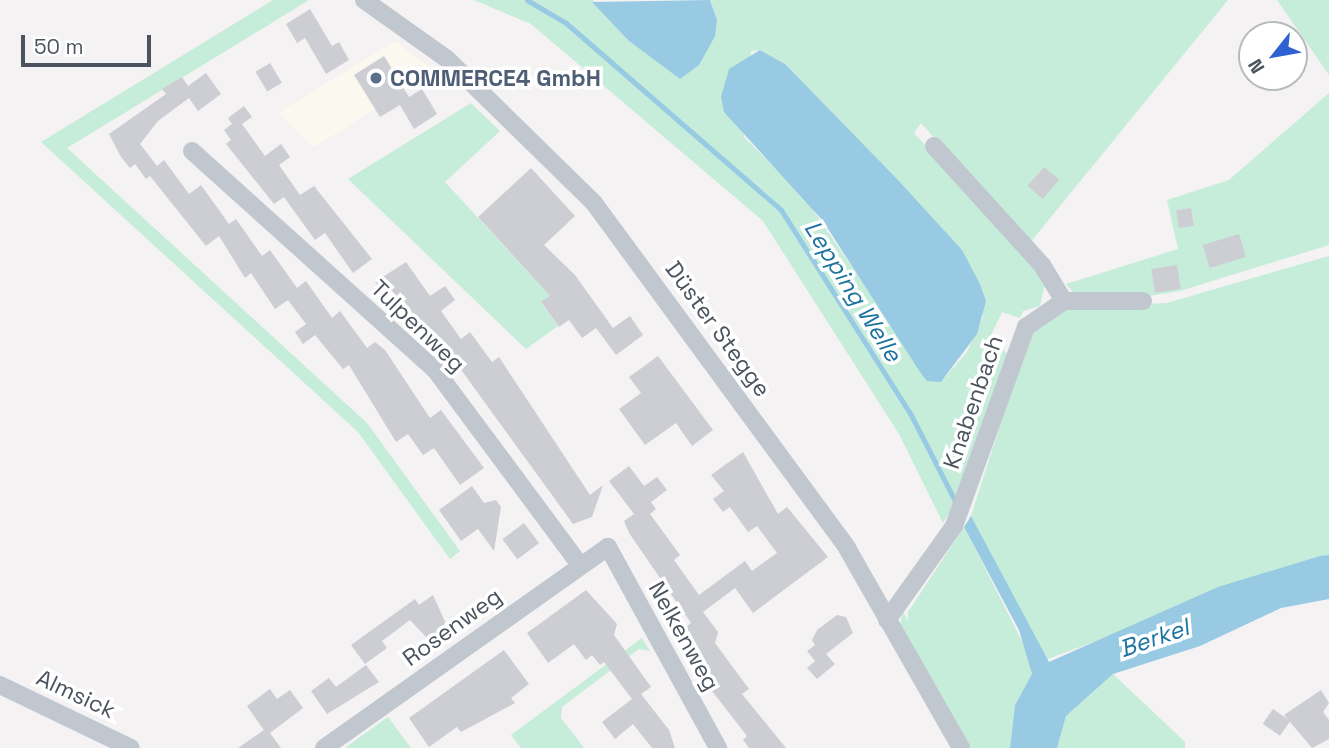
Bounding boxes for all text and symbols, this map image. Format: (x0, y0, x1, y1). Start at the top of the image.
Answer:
scale bar (24, 21, 154, 65)
north arrow (1238, 21, 1308, 91)
text: 50 m (34, 33, 84, 60)
text: N (1242, 54, 1270, 78)
place label: COMMERCE4 GmbH (390, 64, 601, 92)
marker: COMMERCE4 GmbH (368, 70, 384, 86)
water label: Lepping Welle (798, 215, 908, 367)
street label: Düster Stegge (660, 256, 776, 402)
street label: Tulpenweg (365, 274, 471, 378)
street label: Knabenbach (937, 332, 1009, 472)
street label: Nelkenweg (643, 577, 725, 695)
street label: Rosenweg (397, 582, 507, 672)
water label: Berkel (1116, 613, 1192, 663)
street label: Almsick (32, 664, 120, 724)

